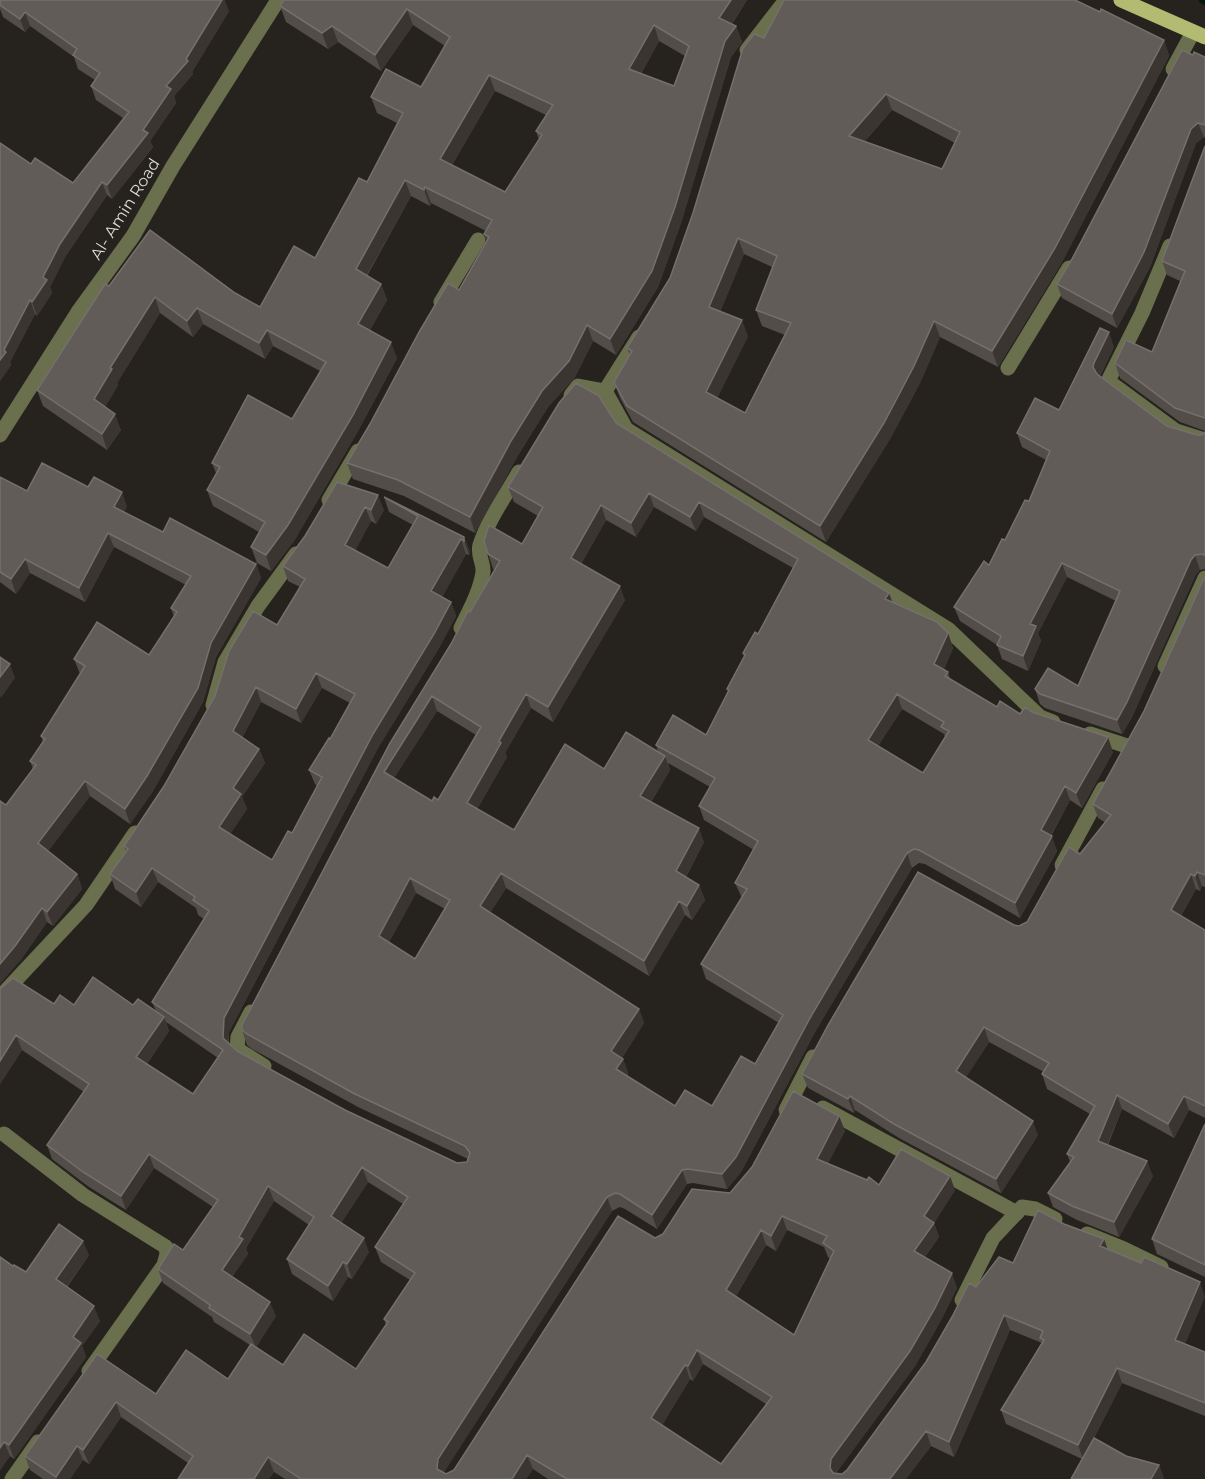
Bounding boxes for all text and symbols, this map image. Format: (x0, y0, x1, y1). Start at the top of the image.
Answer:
street label: Al- Amin Road (86, 155, 164, 263)

